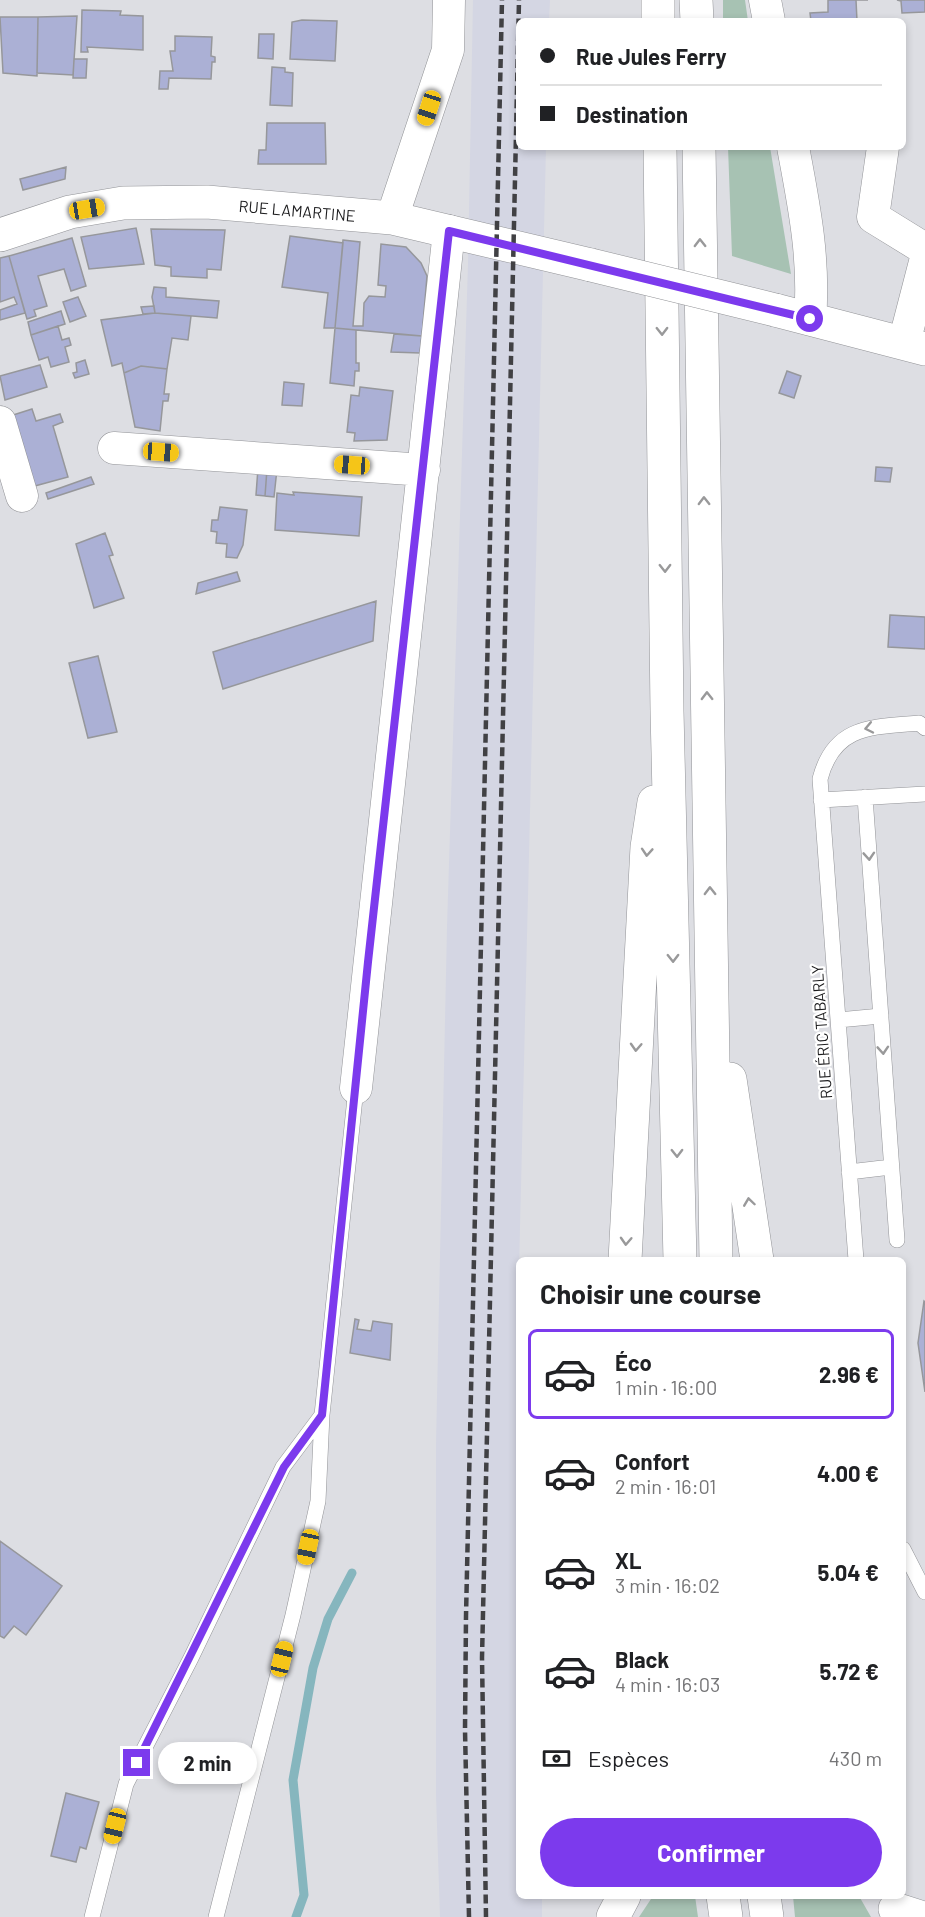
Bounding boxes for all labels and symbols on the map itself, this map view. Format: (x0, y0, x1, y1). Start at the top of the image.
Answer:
car (415, 88, 443, 128)
street label: RUE LAMARTINE (238, 195, 356, 224)
car (68, 197, 106, 221)
one-way arrow (694, 239, 706, 248)
route start (796, 305, 823, 332)
one-way arrow (656, 327, 668, 336)
car (142, 442, 180, 462)
car (333, 455, 371, 475)
one-way arrow (698, 497, 710, 506)
one-way arrow (659, 564, 672, 573)
one-way arrow (701, 691, 713, 700)
one-way arrow (864, 721, 874, 734)
one-way arrow (641, 847, 654, 856)
one-way arrow (863, 851, 876, 860)
one-way arrow (704, 886, 716, 895)
one-way arrow (667, 954, 679, 963)
street label: RUE ÉRIC TABARLY (807, 964, 835, 1100)
one-way arrow (630, 1042, 643, 1051)
one-way arrow (877, 1046, 890, 1055)
one-way arrow (671, 1149, 684, 1158)
one-way arrow (743, 1198, 755, 1207)
one-way arrow (620, 1237, 633, 1246)
car (295, 1528, 321, 1566)
car (269, 1639, 295, 1679)
callout: 2 min (158, 1742, 257, 1784)
route end (123, 1749, 150, 1776)
car (102, 1806, 128, 1846)

